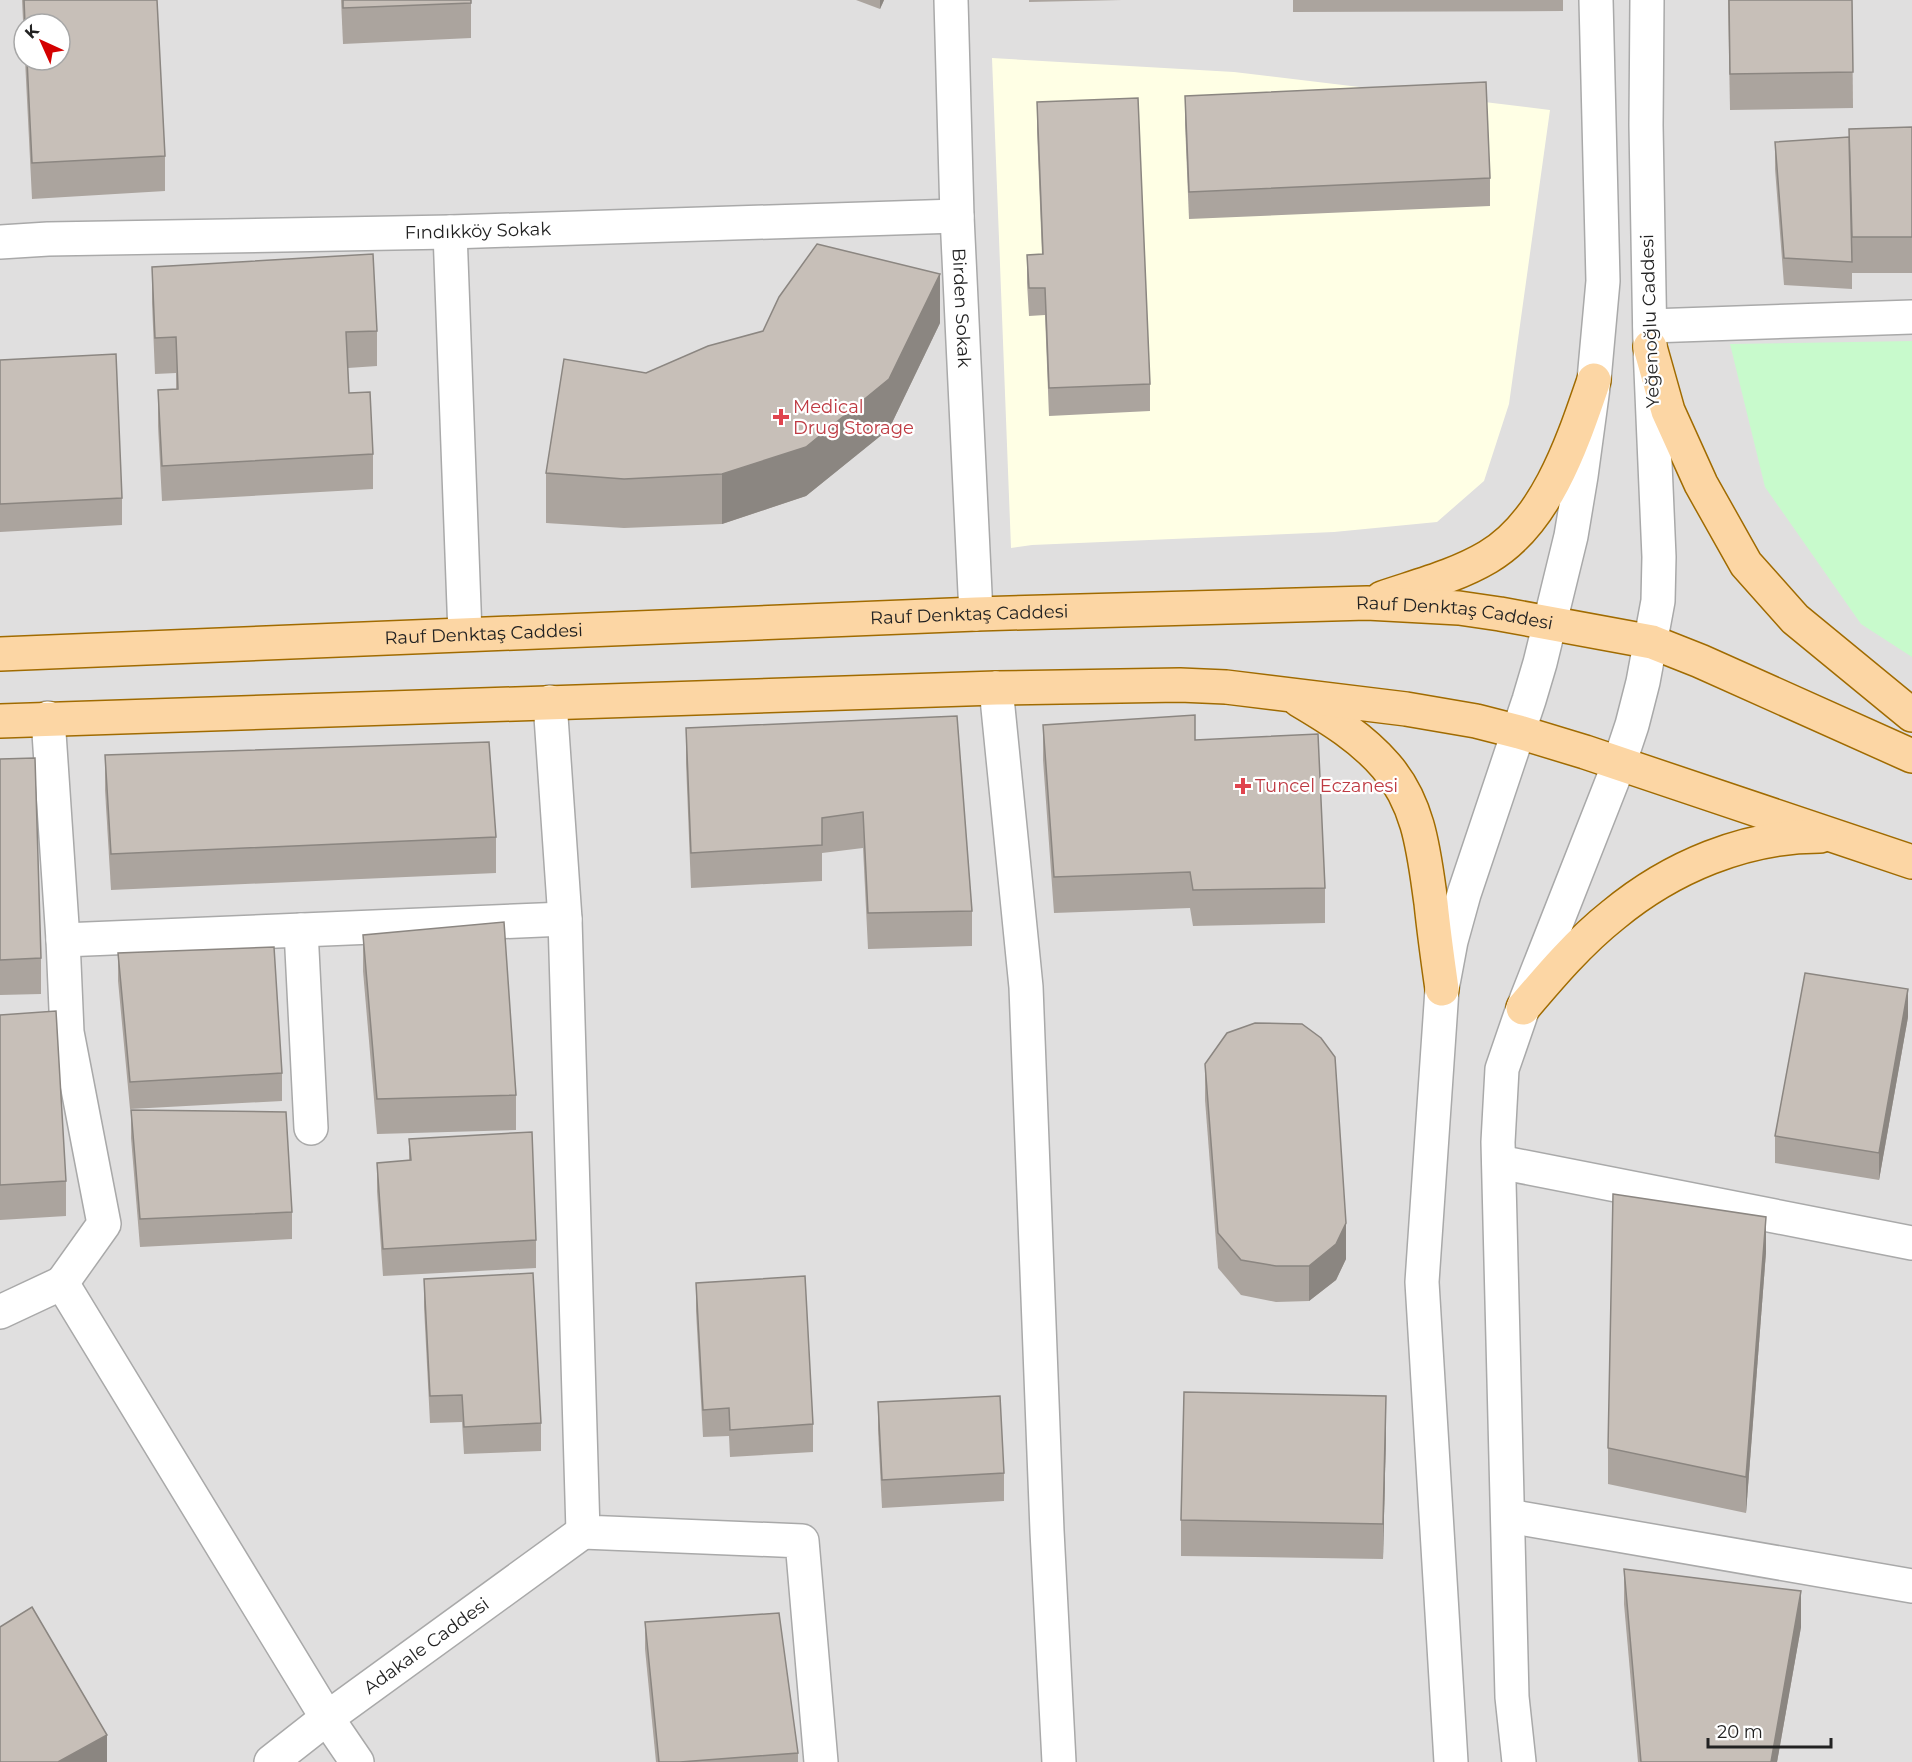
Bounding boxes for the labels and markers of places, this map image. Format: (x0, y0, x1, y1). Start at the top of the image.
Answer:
place label: Medical Drug Storage (793, 396, 914, 439)
marker: Medical Drug Storage (774, 410, 788, 424)
place label: Tuncel Eczanesi (1255, 775, 1398, 797)
marker: Tuncel Eczanesi (1236, 779, 1250, 793)

